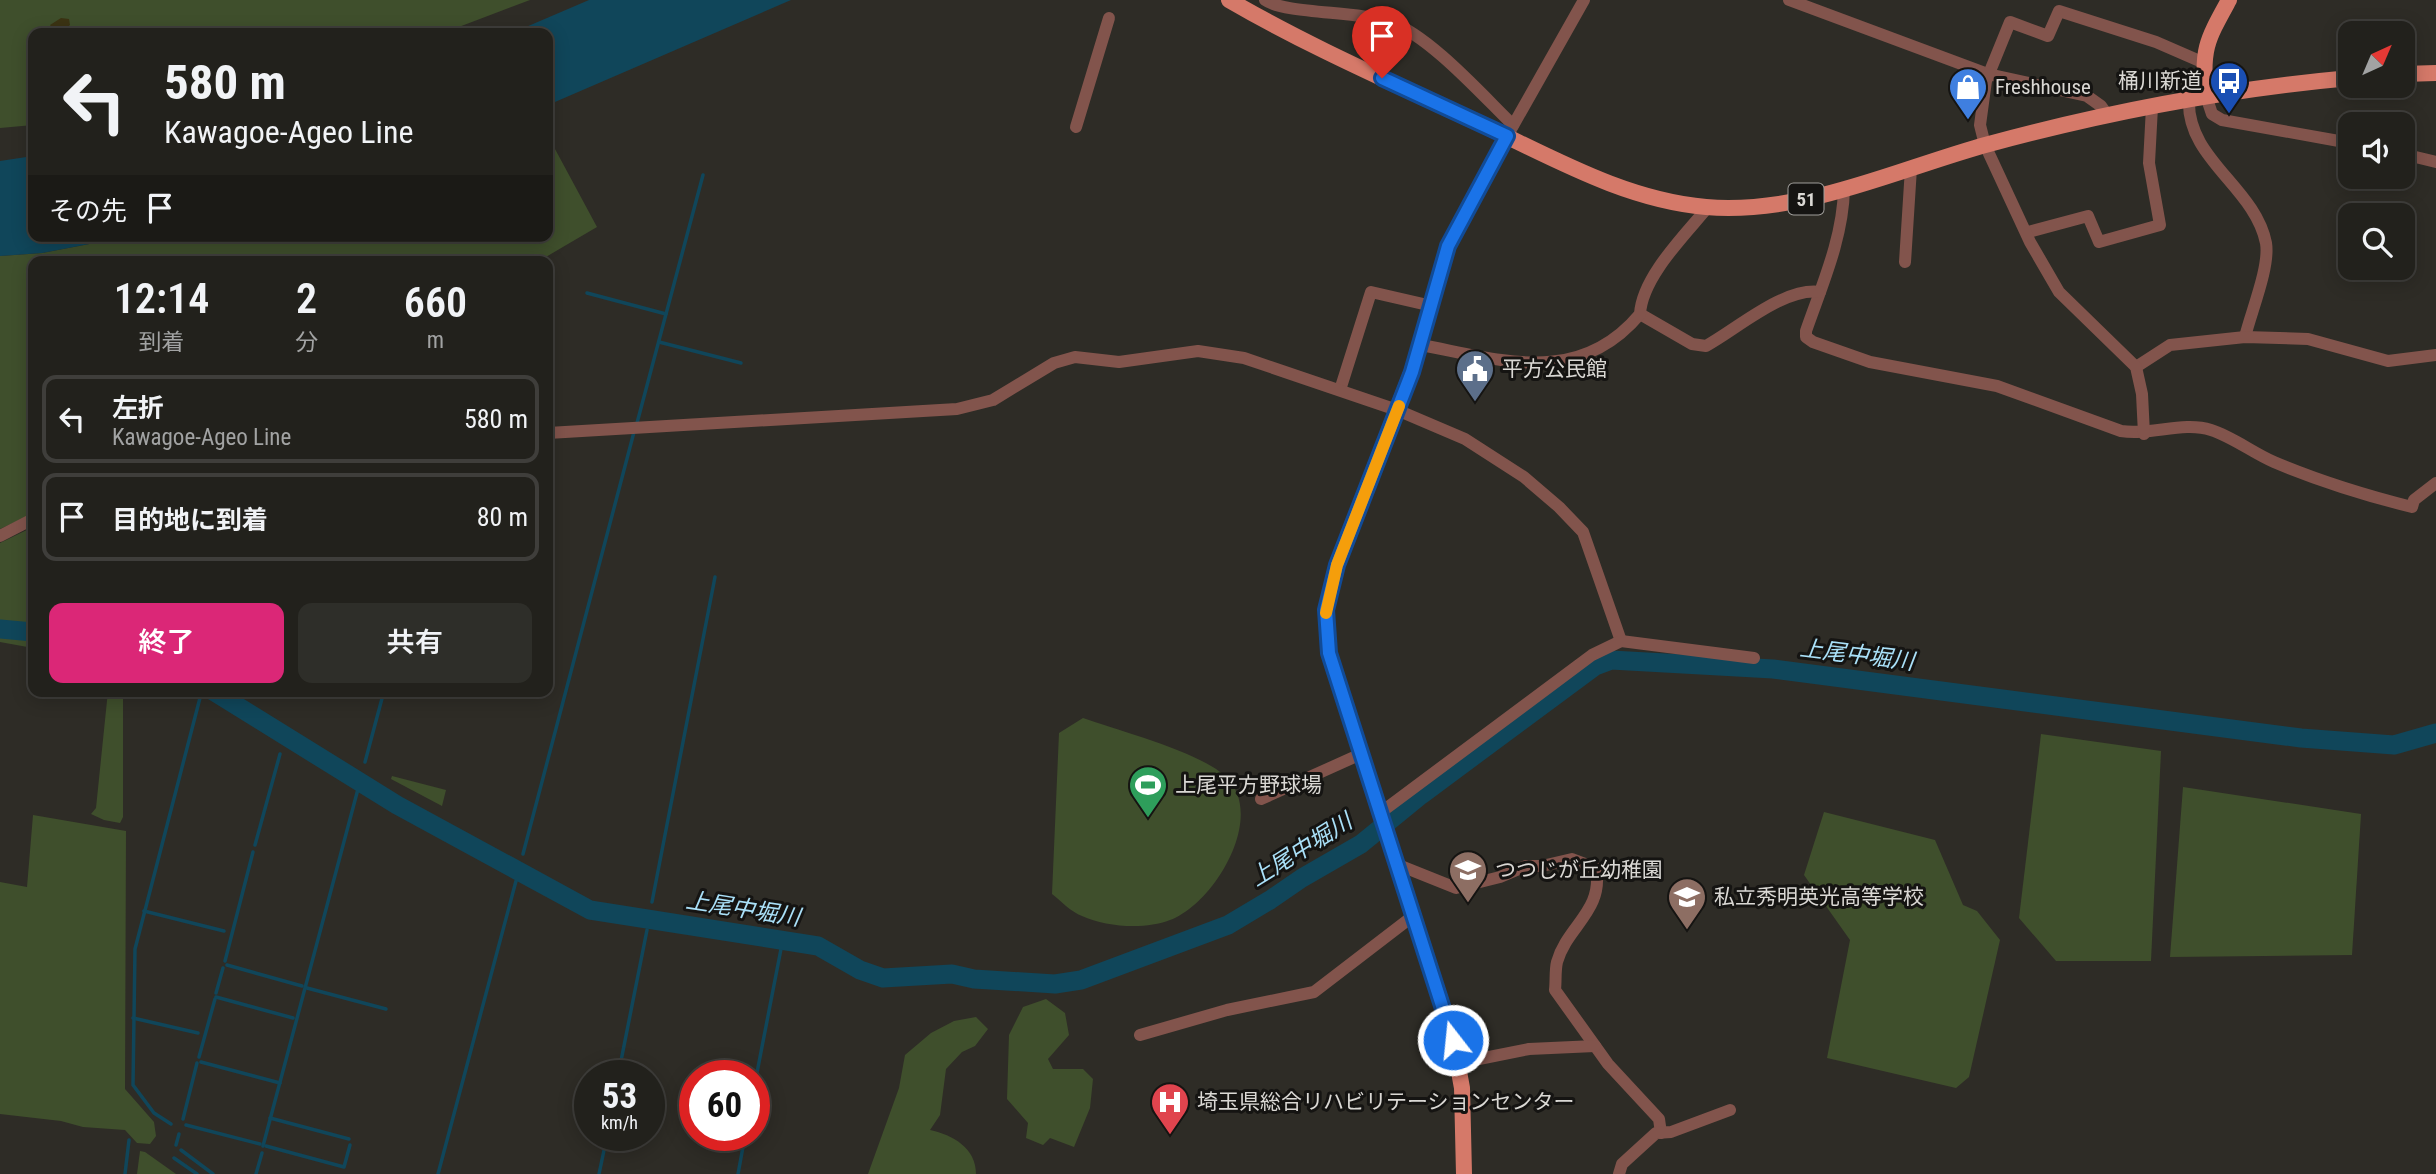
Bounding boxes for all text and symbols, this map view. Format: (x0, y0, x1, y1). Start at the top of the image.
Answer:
pin (1352, 6, 1412, 78)
icon: arrive (1363, 17, 1401, 55)
north arrow (2338, 21, 2415, 98)
map controls (2338, 21, 2415, 280)
text: 580 m (164, 54, 286, 111)
icon: left (49, 56, 140, 147)
bus stop icon: 桶川新道 (2208, 60, 2250, 115)
shop icon: Freshhouse (1947, 66, 1989, 121)
place label: 桶川新道 (2118, 69, 2202, 93)
place label: Freshhouse (1995, 75, 2091, 99)
button: sound (2338, 112, 2415, 189)
text: Kawagoe-Ageo Line (164, 113, 413, 151)
road number: 51 (1788, 183, 1824, 214)
icon: arrive (141, 189, 179, 227)
text: その先 (49, 196, 127, 226)
button: search (2338, 203, 2415, 280)
text: 12:14 (114, 274, 209, 323)
text: 2 (296, 274, 317, 323)
text: 660 (404, 278, 467, 327)
text: m (427, 327, 444, 354)
text: 到着 (139, 329, 185, 356)
text: 分 (295, 329, 318, 356)
public building icon: 平方公民館 (1454, 348, 1496, 403)
place label: 平方公民館 (1502, 357, 1607, 381)
text: 左折 (112, 393, 164, 423)
icon: left (53, 400, 91, 438)
text: 580 m (464, 404, 528, 434)
text: Kawagoe-Ageo Line (112, 424, 291, 451)
icon: arrive (53, 498, 91, 536)
text: 80 m (477, 502, 528, 532)
text: 目的地に到着 (112, 505, 268, 535)
button: 終了 (49, 603, 284, 683)
button: 共有 (298, 603, 532, 683)
water label: 上尾中堀川 (1798, 635, 1919, 676)
sports icon: 上尾平方野球場 (1127, 764, 1169, 819)
place label: 上尾平方野球場 (1175, 773, 1322, 797)
water label: 上尾中堀川 (1245, 806, 1359, 892)
school or university icon: つつじが丘幼稚園 (1447, 849, 1489, 904)
place label: つつじが丘幼稚園 (1495, 858, 1663, 882)
school or university icon: 私立秀明英光高等学校 (1666, 876, 1708, 931)
place label: 私立秀明英光高等学校 (1714, 885, 1924, 909)
water label: 上尾中堀川 (684, 887, 805, 932)
position arrow (1416, 1003, 1490, 1077)
speed limit sign: 60 (679, 1060, 770, 1151)
text: 53 (602, 1076, 637, 1117)
hospital icon: 埼玉県総合リハビリテーションセンター (1149, 1081, 1191, 1136)
place label: 埼玉県総合リハビリテーションセンター (1197, 1090, 1575, 1114)
text: km/h (601, 1112, 638, 1133)

